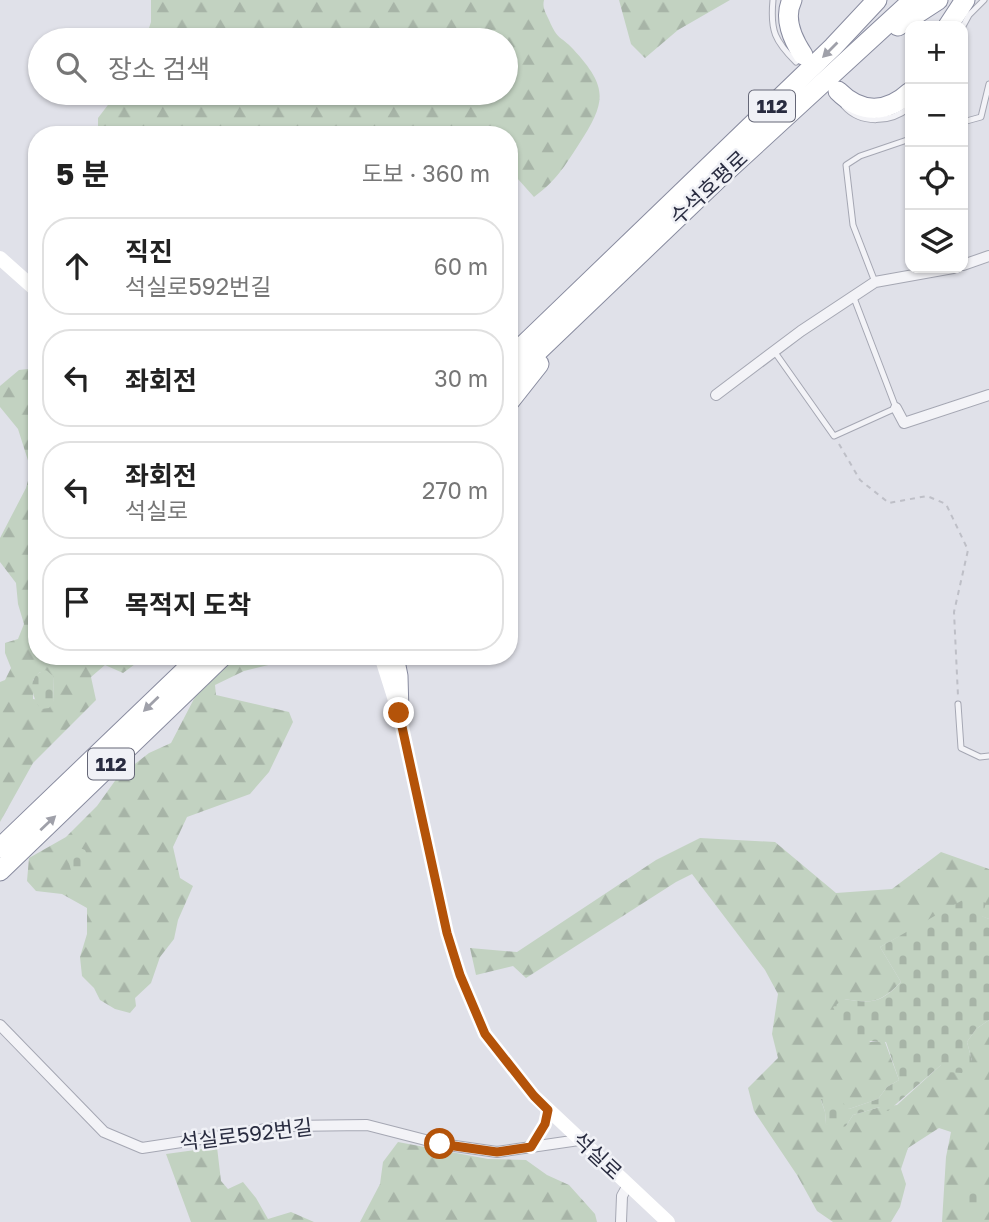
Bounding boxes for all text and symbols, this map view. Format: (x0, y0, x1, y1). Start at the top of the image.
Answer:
map controls (905, 21, 968, 273)
button: + (905, 21, 968, 84)
search box (28, 28, 518, 105)
one-way arrow (821, 41, 838, 58)
icon: search (52, 48, 90, 86)
text: 장소 검색 (108, 53, 210, 84)
button: − (905, 84, 968, 147)
road number: 112 (749, 90, 795, 122)
street label: 수석호평로 (664, 145, 753, 230)
button: locate (905, 147, 968, 210)
text: 5 분 (56, 156, 109, 192)
text: 도보 · 360 m (362, 159, 490, 187)
button: layers (905, 210, 968, 273)
text: 직진 (125, 236, 173, 267)
icon: ahead (58, 247, 96, 285)
text: 60 m (434, 252, 488, 280)
text: 석실로592번길 (125, 272, 271, 300)
icon: left (58, 359, 96, 397)
text: 30 m (434, 364, 488, 392)
text: 좌회전 (125, 365, 197, 396)
text: 좌회전 (125, 460, 197, 491)
icon: left (58, 471, 96, 509)
text: 270 m (422, 476, 488, 504)
text: 석실로 (125, 496, 188, 524)
icon: arrive (58, 583, 96, 621)
text: 목적지 도착 (125, 589, 251, 620)
one-way arrow (143, 695, 160, 711)
route end (383, 697, 414, 728)
road number: 112 (88, 748, 134, 779)
one-way arrow (40, 815, 57, 832)
street label: 석실로592번길 (178, 1113, 314, 1155)
street label: 석실로 (568, 1126, 628, 1185)
route start (424, 1128, 455, 1159)

